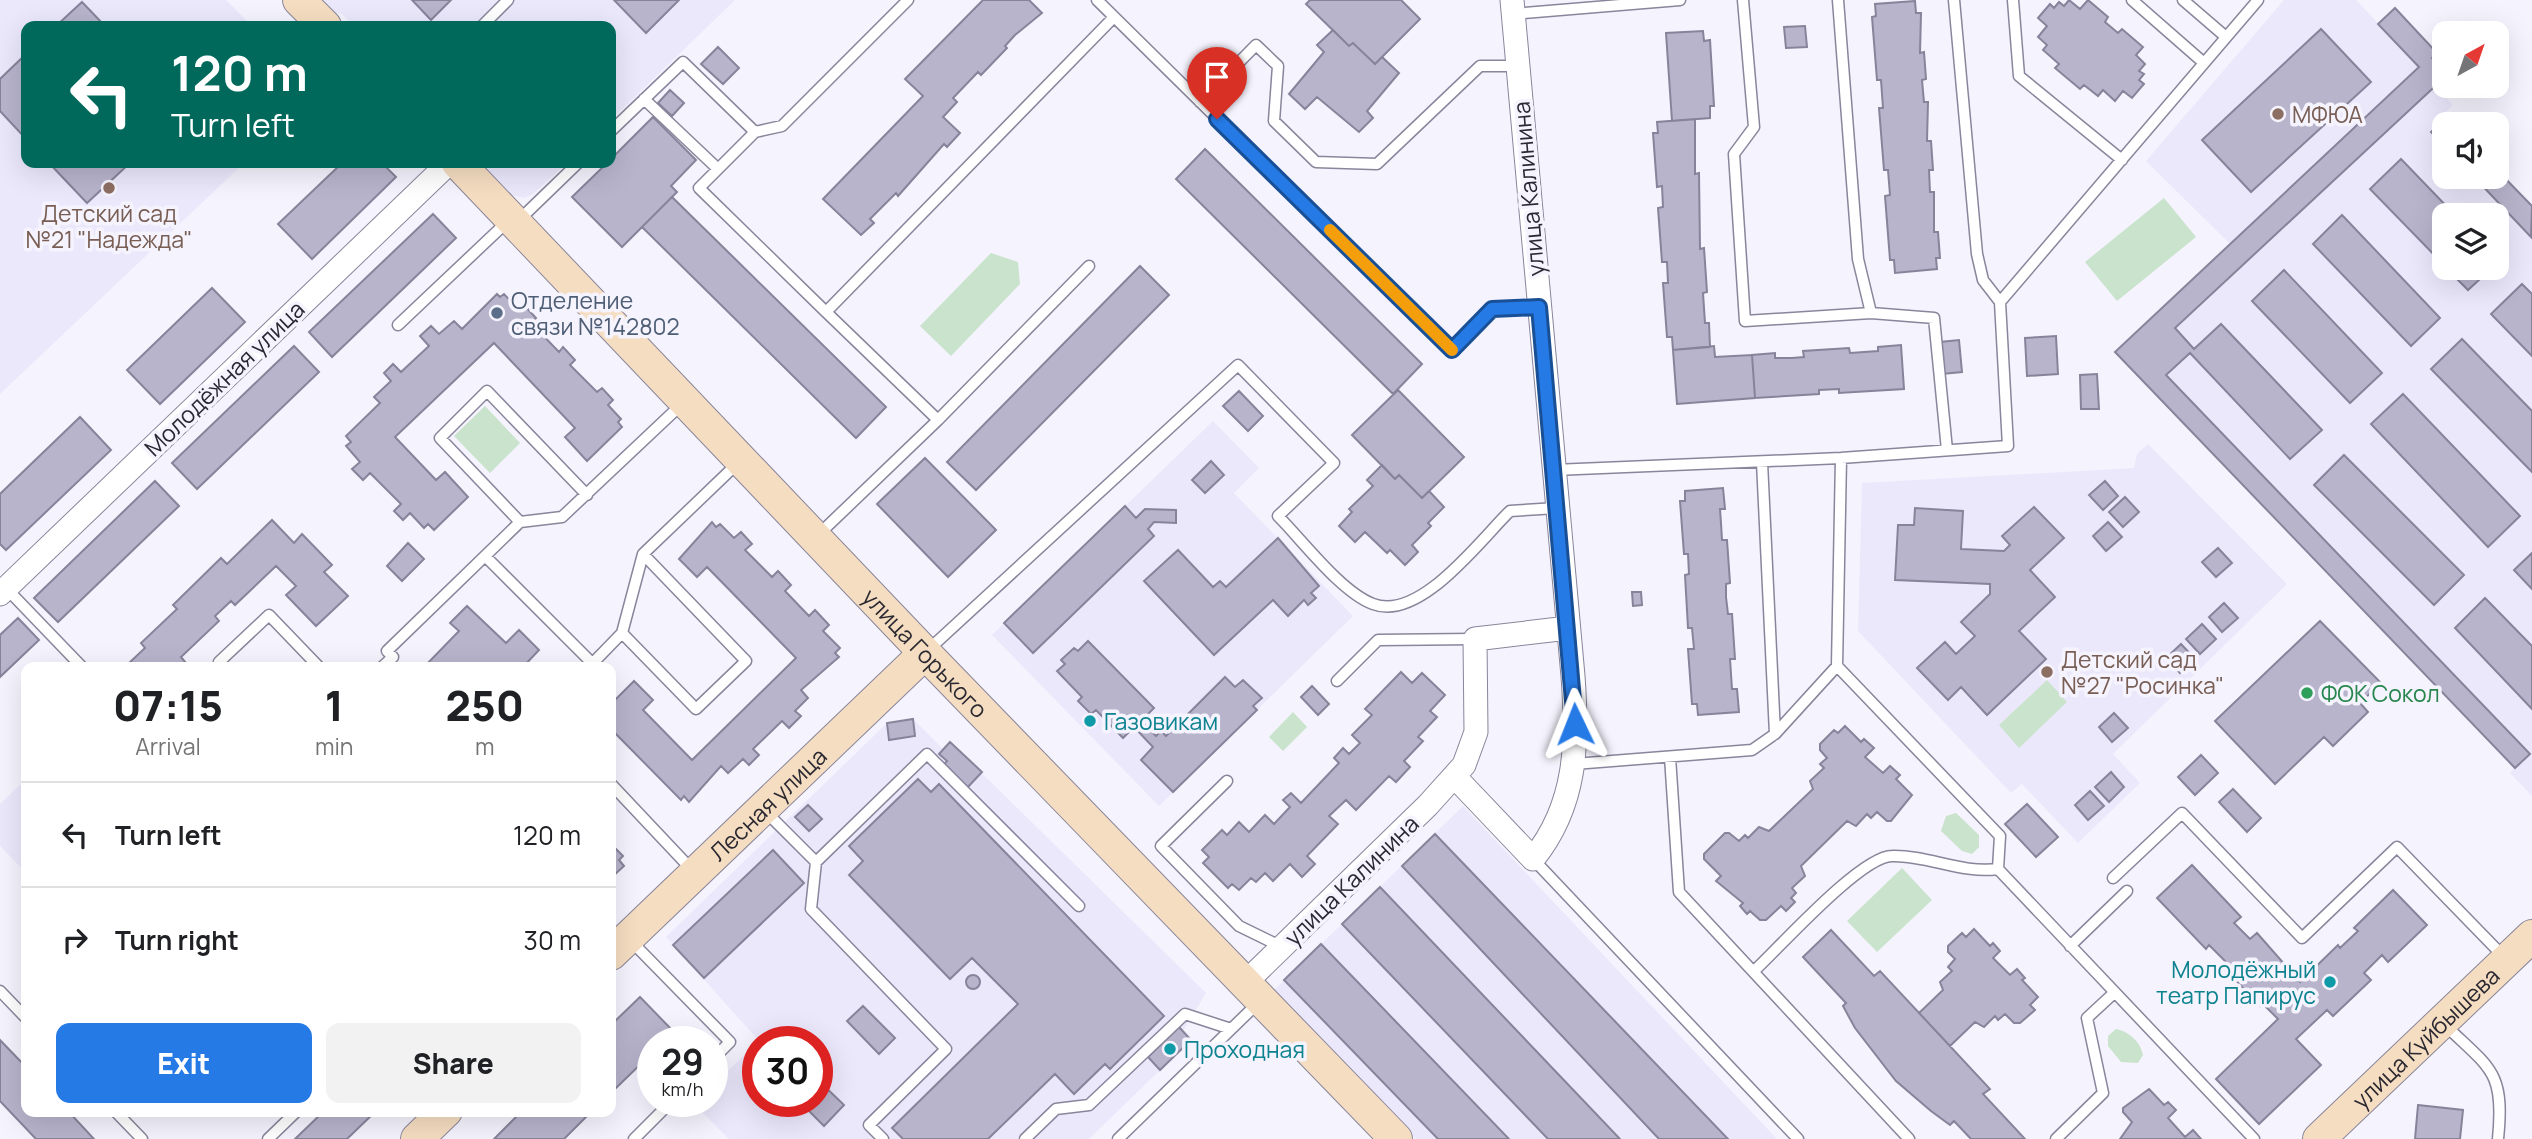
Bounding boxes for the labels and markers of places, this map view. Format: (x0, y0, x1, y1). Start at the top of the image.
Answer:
pin (1187, 47, 1247, 119)
place label: МФЮА (2292, 98, 2363, 130)
marker: МФЮА (2270, 106, 2286, 122)
marker: Детский сад №21 "Надежда" (101, 180, 117, 196)
place label: Детский сад №21 "Надежда" (25, 197, 193, 255)
place label: Отделение связи №142802 (511, 284, 680, 342)
marker: Отделение связи №142802 (489, 305, 505, 321)
place label: Детский сад №27 "Росинка" (2061, 643, 2224, 701)
marker: Детский сад №27 "Росинка" (2039, 664, 2055, 680)
place label: ФОК Сокол (2321, 677, 2440, 709)
marker: ФОК Сокол (2299, 685, 2315, 701)
place label: Газовикам (1104, 705, 1218, 737)
marker: Газовикам (1082, 713, 1098, 729)
place label: Молодёжный театр Папирус (2156, 953, 2316, 1011)
marker: Молодёжный театр Папирус (2322, 974, 2338, 990)
place label: Проходная (1184, 1033, 1305, 1065)
marker: Проходная (1162, 1041, 1178, 1057)

